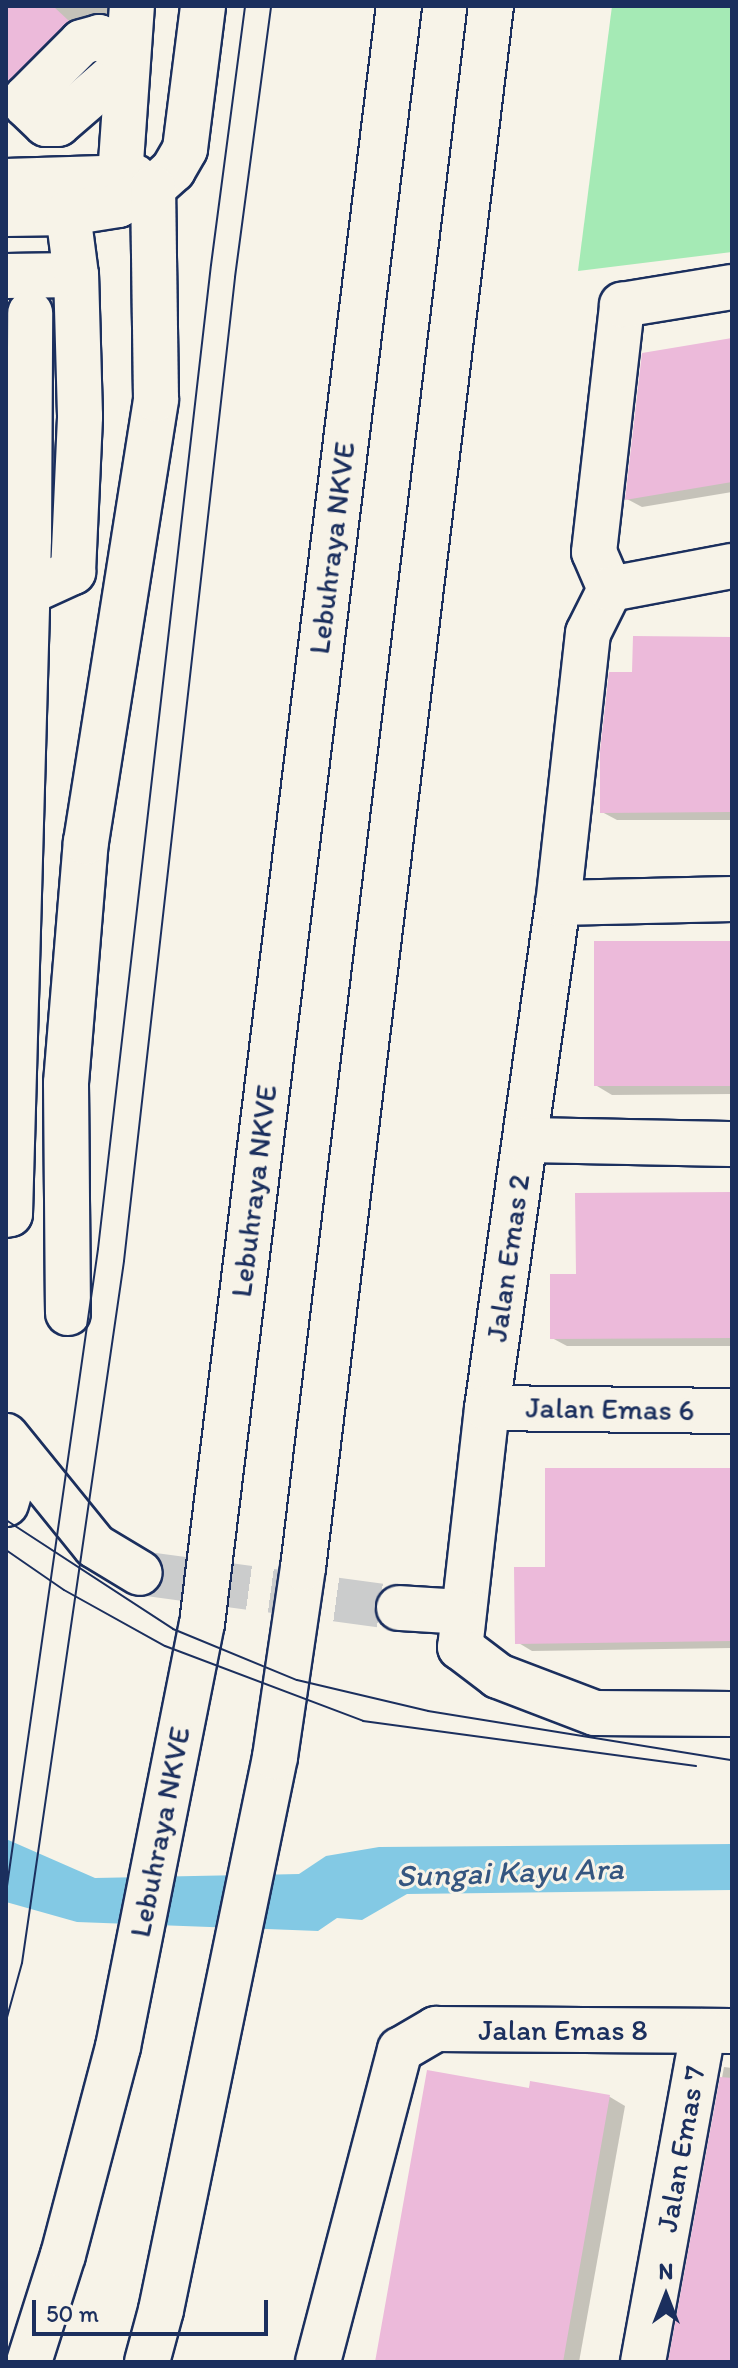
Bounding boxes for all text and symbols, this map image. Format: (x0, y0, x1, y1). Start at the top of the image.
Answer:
street label: Lebuhraya NKVE (301, 440, 363, 656)
street label: Lebuhraya NKVE (223, 1083, 285, 1299)
street label: Jalan Emas 2 (478, 1172, 538, 1344)
street label: Jalan Emas 6 (525, 1390, 695, 1428)
street label: Lebuhraya NKVE (122, 1724, 198, 1940)
water label: Sungai Kayu Ara (396, 1849, 624, 1895)
street label: Jalan Emas 8 (478, 2012, 648, 2048)
street label: Jalan Emas 7 (649, 2063, 713, 2235)
north arrow (626, 2256, 706, 2336)
text: N (659, 2258, 673, 2285)
scale bar (36, 2284, 272, 2334)
text: 50 m (46, 2299, 99, 2328)

